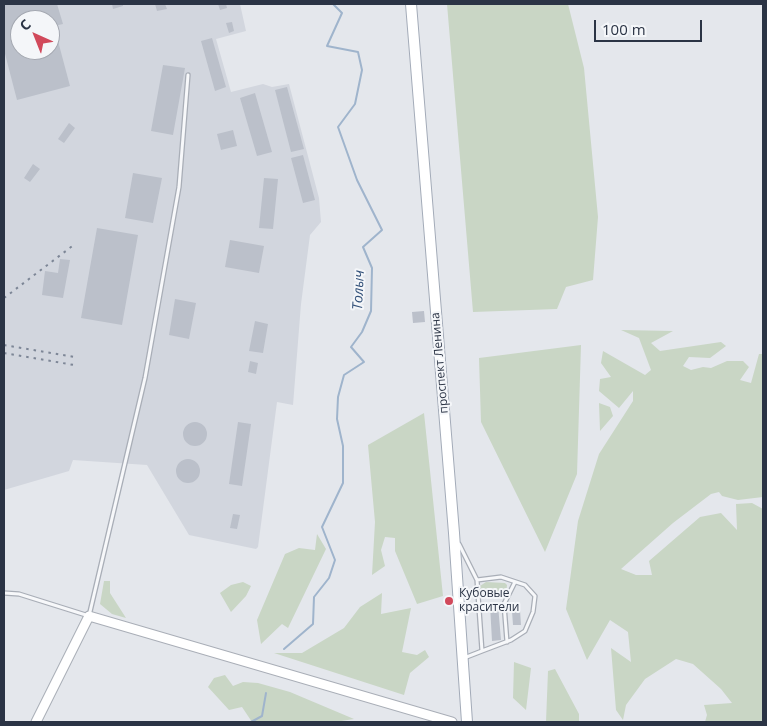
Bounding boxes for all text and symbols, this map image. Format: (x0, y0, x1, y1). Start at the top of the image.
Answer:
north arrow (10, 10, 60, 60)
scale bar (597, 10, 704, 42)
text: С (15, 15, 35, 35)
text: 100 m (602, 19, 646, 39)
water label: Толыч (350, 269, 368, 311)
street label: проспект Ленина (428, 312, 452, 414)
place label: Кубовые красители (459, 587, 519, 615)
marker: Кубовые красители (443, 595, 455, 607)

